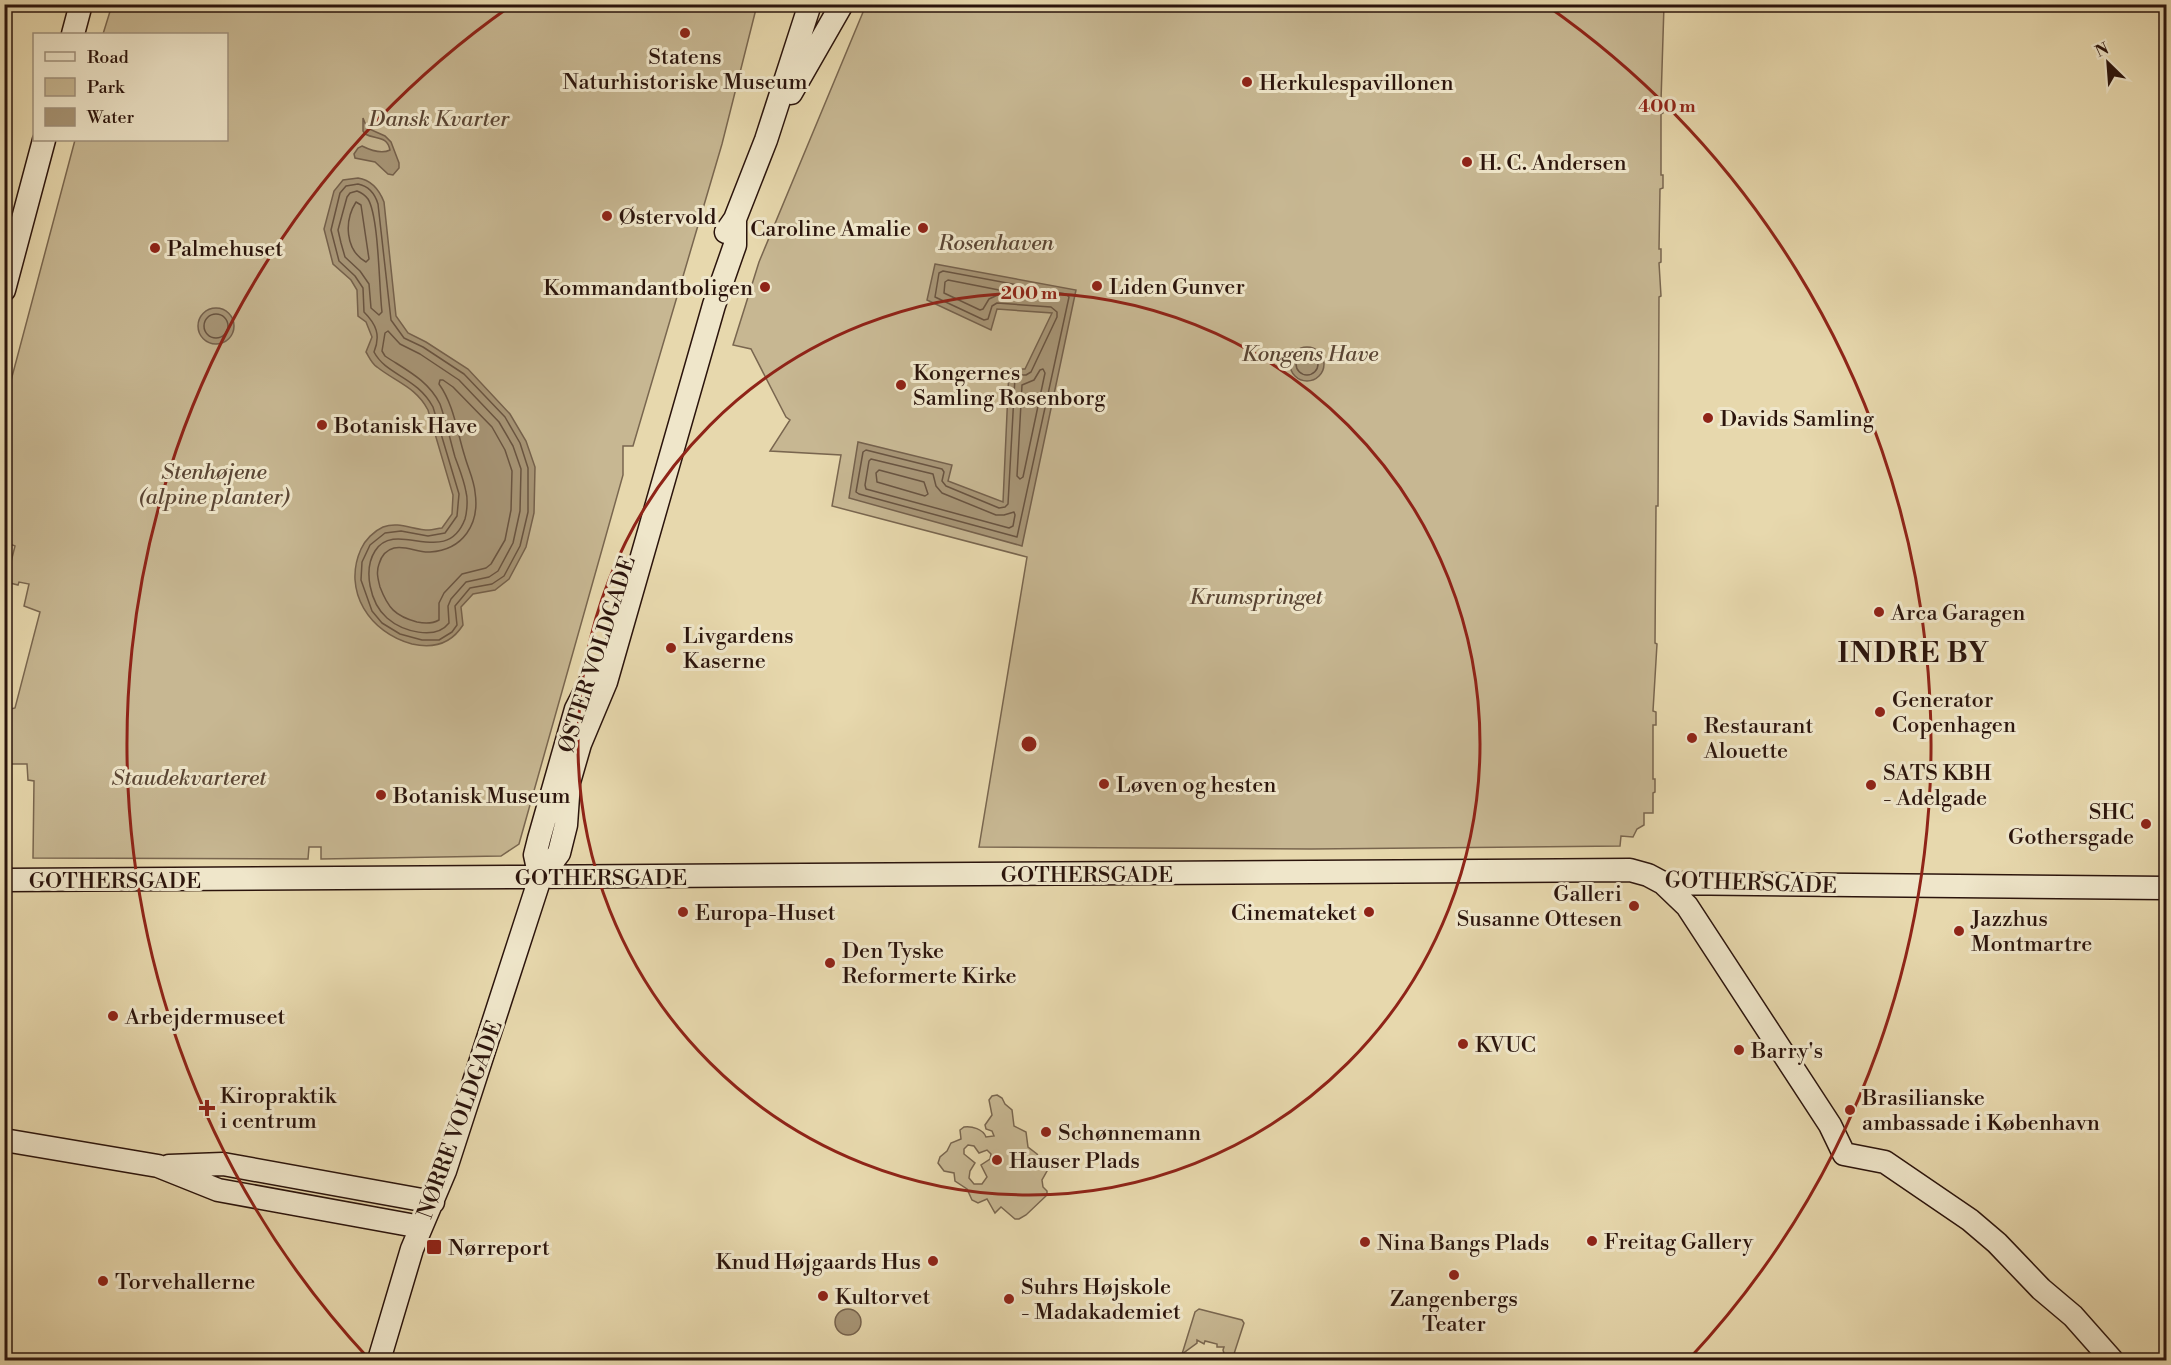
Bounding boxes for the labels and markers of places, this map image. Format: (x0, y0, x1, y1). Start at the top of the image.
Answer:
marker: Statens Naturhistoriske Museum (678, 26, 692, 40)
place label: Statens Naturhistoriske Museum (562, 44, 808, 96)
place label: Herkulespavillonen (1259, 70, 1454, 97)
marker: Herkulespavillonen (1240, 75, 1254, 89)
place label: H. C. Andersen (1479, 150, 1627, 177)
marker: H. C. Andersen (1460, 155, 1474, 169)
place label: Østervold (619, 204, 717, 231)
marker: Østervold (600, 209, 614, 223)
place label: Caroline Amalie (750, 216, 911, 243)
marker: Caroline Amalie (916, 221, 930, 235)
place label: Palmehuset (167, 236, 283, 263)
marker: Palmehuset (148, 241, 162, 255)
place label: Liden Gunver (1109, 274, 1245, 301)
place label: Kommandantboligen (543, 275, 753, 302)
marker: Liden Gunver (1090, 279, 1104, 293)
marker: Kommandantboligen (758, 280, 772, 294)
place label: Kongernes Samling Rosenborg (913, 360, 1106, 412)
marker: Kongernes Samling Rosenborg (894, 378, 908, 392)
place label: Davids Samling (1720, 406, 1875, 433)
marker: Davids Samling (1701, 411, 1715, 425)
place label: Botanisk Have (333, 413, 477, 440)
marker: Botanisk Have (315, 418, 329, 432)
place label: Arca Garagen (1890, 600, 2025, 627)
marker: Arca Garagen (1872, 605, 1886, 619)
place label: Livgardens Kaserne (683, 623, 794, 675)
marker: Livgardens Kaserne (664, 641, 678, 655)
place label: Generator Copenhagen (1892, 687, 2016, 739)
marker: Generator Copenhagen (1873, 705, 1887, 719)
place label: Restaurant Alouette (1703, 713, 1813, 765)
marker: Restaurant Alouette (1685, 731, 1699, 745)
centre of rings (1019, 734, 1039, 754)
place label: SATS KBH - Adelgade (1883, 760, 1992, 812)
place label: Løven og hesten (1116, 772, 1276, 799)
marker: Løven og hesten (1097, 777, 1111, 791)
marker: SATS KBH - Adelgade (1864, 778, 1878, 792)
place label: Botanisk Museum (392, 783, 571, 810)
marker: Botanisk Museum (374, 788, 388, 802)
place label: SHC Gothersgade (2008, 799, 2134, 851)
marker: SHC Gothersgade (2139, 817, 2153, 831)
place label: Galleri Susanne Ottesen (1457, 881, 1622, 933)
marker: Galleri Susanne Ottesen (1627, 899, 1641, 913)
place label: Europa-Huset (695, 900, 836, 927)
place label: Cinemateket (1231, 900, 1357, 927)
marker: Europa-Huset (676, 905, 690, 919)
marker: Cinemateket (1362, 905, 1376, 919)
place label: Jazzhus Montmartre (1970, 906, 2092, 958)
marker: Jazzhus Montmartre (1952, 924, 1966, 938)
place label: Den Tyske Reformerte Kirke (842, 938, 1017, 990)
marker: Den Tyske Reformerte Kirke (823, 956, 837, 970)
place label: Arbejdermuseet (124, 1004, 286, 1031)
marker: Arbejdermuseet (106, 1009, 120, 1023)
place label: KVUC (1475, 1032, 1536, 1059)
marker: KVUC (1456, 1037, 1470, 1051)
place label: Barry's (1750, 1038, 1823, 1065)
marker: Barry's (1732, 1043, 1746, 1057)
place label: Kiropraktik i centrum (220, 1083, 338, 1135)
place label: Brasilianske ambassade i København (1861, 1085, 2100, 1137)
marker: Kiropraktik i centrum (198, 1099, 216, 1117)
marker: Brasilianske ambassade i København (1843, 1103, 1857, 1117)
place label: Schønnemann (1058, 1120, 1201, 1147)
marker: Schønnemann (1039, 1125, 1053, 1139)
place label: Hauser Plads (1009, 1148, 1140, 1175)
marker: Hauser Plads (990, 1153, 1004, 1167)
place label: Freitag Gallery (1604, 1229, 1754, 1256)
place label: Nina Bangs Plads (1377, 1230, 1550, 1257)
marker: Freitag Gallery (1585, 1234, 1599, 1248)
place label: Nørreport (448, 1235, 550, 1262)
marker: Nina Bangs Plads (1358, 1235, 1372, 1249)
marker: Nørreport (425, 1238, 443, 1256)
place label: Knud Højgaards Hus (716, 1249, 921, 1276)
marker: Knud Højgaards Hus (926, 1254, 940, 1268)
marker: Zangenbergs Teater (1447, 1268, 1461, 1282)
place label: Torvehallerne (115, 1269, 255, 1296)
marker: Torvehallerne (96, 1274, 110, 1288)
place label: Suhrs Højskole - Madakademiet (1021, 1274, 1181, 1326)
place label: Kultorvet (835, 1284, 930, 1311)
place label: Zangenbergs Teater (1390, 1286, 1518, 1338)
marker: Kultorvet (816, 1289, 830, 1303)
marker: Suhrs Højskole - Madakademiet (1002, 1292, 1016, 1306)

